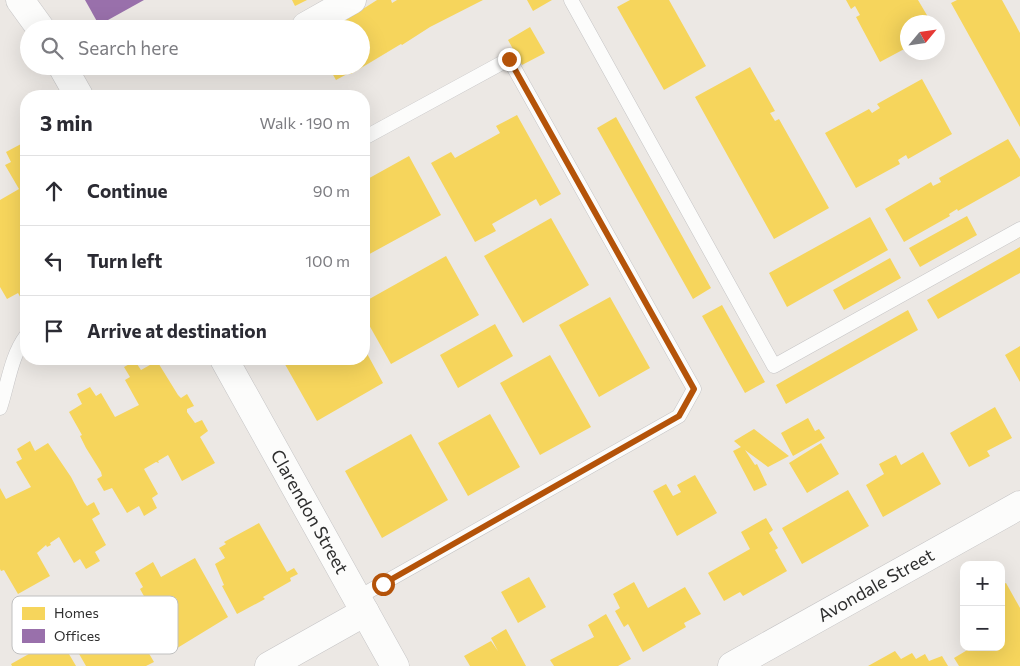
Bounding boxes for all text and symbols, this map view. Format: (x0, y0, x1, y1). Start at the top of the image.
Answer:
north arrow (900, 15, 945, 60)
search box (20, 20, 370, 75)
icon: search (38, 34, 66, 62)
text: Search here (78, 36, 178, 59)
route end (498, 48, 521, 71)
text: 3 min (40, 110, 93, 135)
text: Walk · 190 m (260, 113, 350, 132)
icon: ahead (40, 177, 68, 205)
text: Continue (87, 179, 167, 202)
text: 90 m (313, 181, 350, 200)
icon: left (40, 247, 68, 275)
text: Turn left (87, 249, 162, 272)
text: 100 m (305, 251, 350, 270)
icon: arrive (40, 317, 68, 345)
text: Arrive at destination (87, 319, 267, 342)
street label: Clarendon Street (267, 445, 353, 577)
street label: Avondale Street (813, 543, 938, 626)
map controls (960, 561, 1005, 651)
button: + (960, 561, 1005, 606)
route start (372, 573, 395, 596)
legend (12, 596, 178, 654)
text: Homes (54, 604, 99, 621)
button: − (960, 606, 1005, 651)
text: Offices (54, 627, 100, 644)

